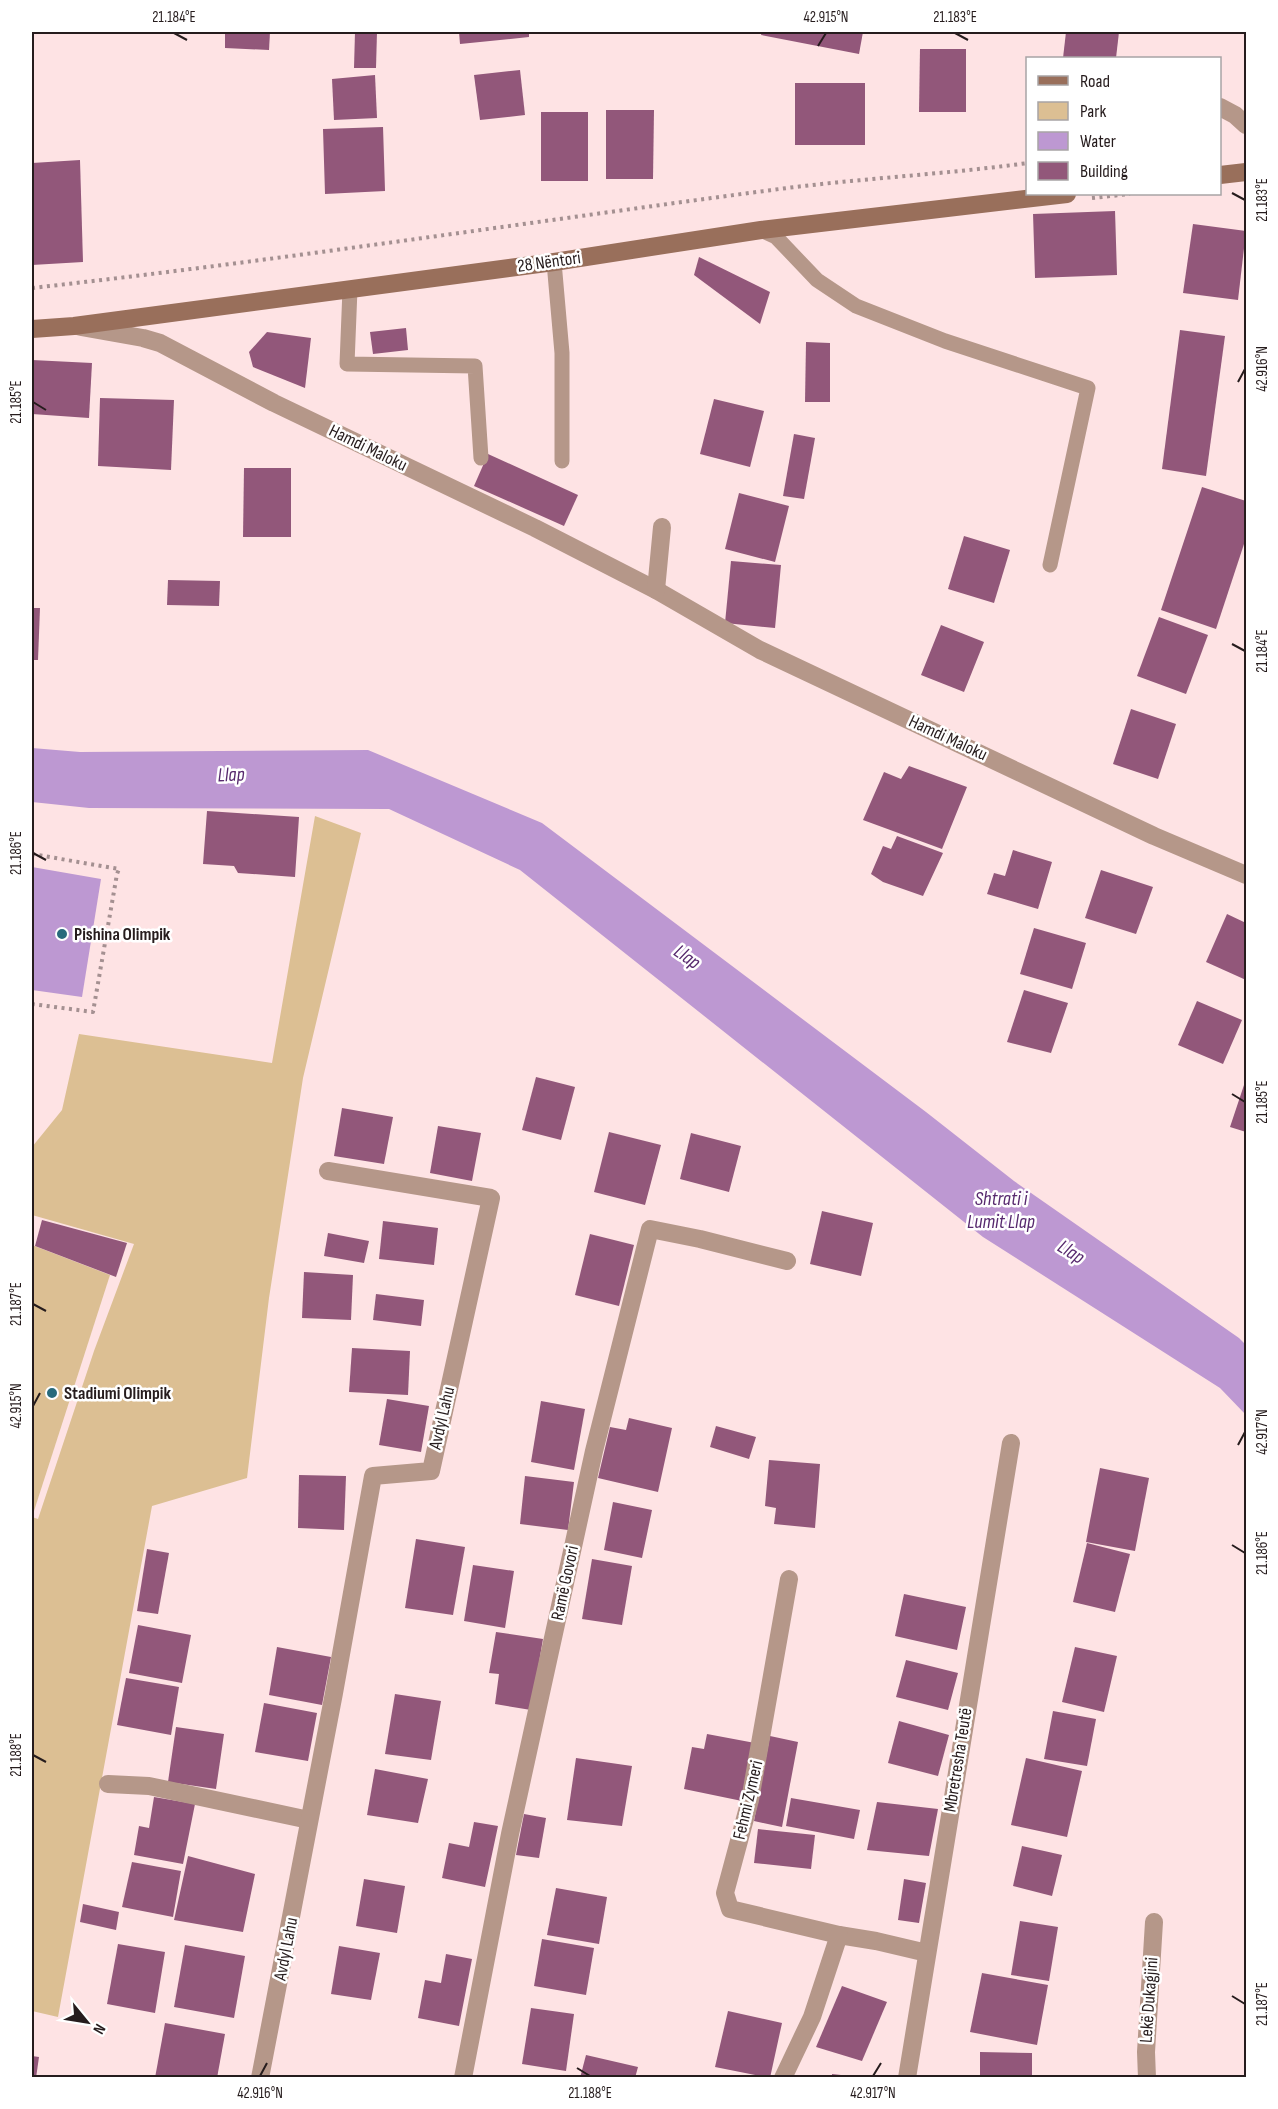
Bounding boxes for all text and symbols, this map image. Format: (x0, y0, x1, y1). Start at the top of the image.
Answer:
text: 21.184°E (152, 8, 196, 27)
text: 42.915°N (803, 8, 849, 27)
text: 21.183°E (933, 8, 977, 27)
legend (1026, 57, 1221, 195)
text: Road (1080, 71, 1110, 92)
text: Park (1080, 101, 1106, 122)
text: Water (1080, 131, 1116, 152)
text: Building (1080, 161, 1128, 182)
text: 21.183°E (1253, 178, 1272, 222)
street label: 28 Nëntori (516, 247, 582, 277)
text: 42.916°N (1253, 346, 1272, 392)
text: 21.185°E (7, 380, 26, 424)
street label: Hamdi Maloku (326, 420, 410, 476)
text: 21.184°E (1253, 629, 1272, 673)
street label: Hamdi Maloku (905, 711, 991, 765)
water label: Llap (217, 763, 245, 787)
text: 21.186°E (7, 831, 26, 875)
place label: Pishina Olimpik (74, 924, 171, 945)
marker: Pishina Olimpik (55, 927, 69, 941)
water label: Llap (669, 939, 705, 975)
text: 21.185°E (1253, 1080, 1272, 1124)
water label: Shtrati i Lumit Llap (967, 1187, 1035, 1234)
water label: Llap (1053, 1235, 1089, 1269)
text: 21.187°E (7, 1282, 26, 1326)
text: 42.915°N (7, 1383, 26, 1429)
place label: Stadiumi Olimpik (64, 1383, 171, 1404)
street label: Avdyl Lahu (424, 1385, 459, 1452)
marker: Stadiumi Olimpik (45, 1386, 59, 1400)
text: 42.917°N (1253, 1409, 1272, 1455)
text: 21.186°E (1253, 1531, 1272, 1575)
street label: Ramë Govori (547, 1544, 583, 1622)
street label: Mbretresha Teutë (939, 1706, 977, 1814)
text: 21.188°E (7, 1733, 26, 1777)
street label: Fehmi Zymeri (729, 1758, 767, 1842)
street label: Avdyl Lahu (269, 1916, 302, 1983)
street label: Lekë Dukagjini (1136, 1956, 1162, 2044)
text: 21.187°E (1253, 1982, 1272, 2026)
north arrow (57, 1992, 117, 2052)
text: N (88, 2020, 109, 2037)
text: 42.916°N (237, 2084, 283, 2103)
text: 21.188°E (568, 2084, 612, 2103)
text: 42.917°N (850, 2084, 896, 2103)

